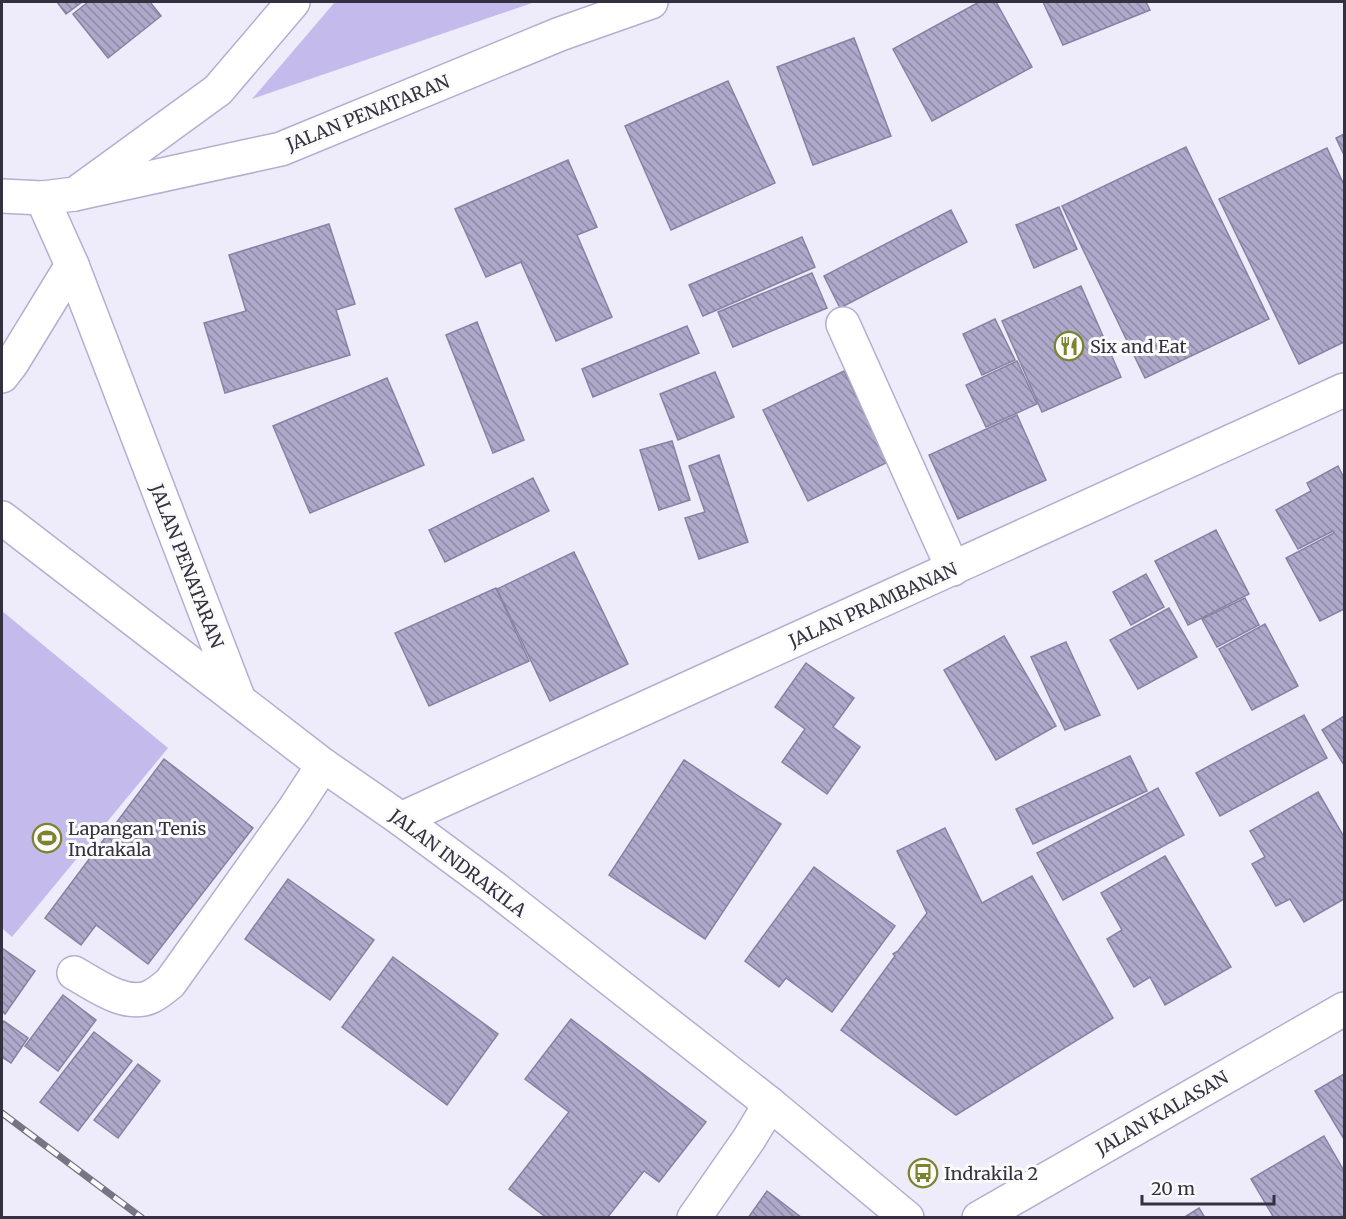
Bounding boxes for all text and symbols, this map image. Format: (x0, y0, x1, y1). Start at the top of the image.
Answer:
street label: JALAN PENATARAN (282, 70, 453, 157)
restaurant icon: Six and Eat (1053, 330, 1085, 362)
place label: Six and Eat (1090, 335, 1187, 358)
street label: JALAN PENATARAN (145, 480, 229, 651)
street label: JALAN PRAMBANAN (784, 557, 961, 653)
street label: JALAN INDRAKILA (384, 803, 531, 922)
place label: Lapangan Tenis Indrakala (68, 817, 207, 861)
sports icon: Lapangan Tenis Indrakala (31, 822, 63, 854)
street label: JALAN KALASAN (1091, 1066, 1232, 1161)
bus stop icon: Indrakila 2 (907, 1157, 939, 1189)
place label: Indrakila 2 (944, 1162, 1038, 1185)
scale bar (1142, 1168, 1274, 1206)
text: 20 m (1151, 1177, 1195, 1200)

